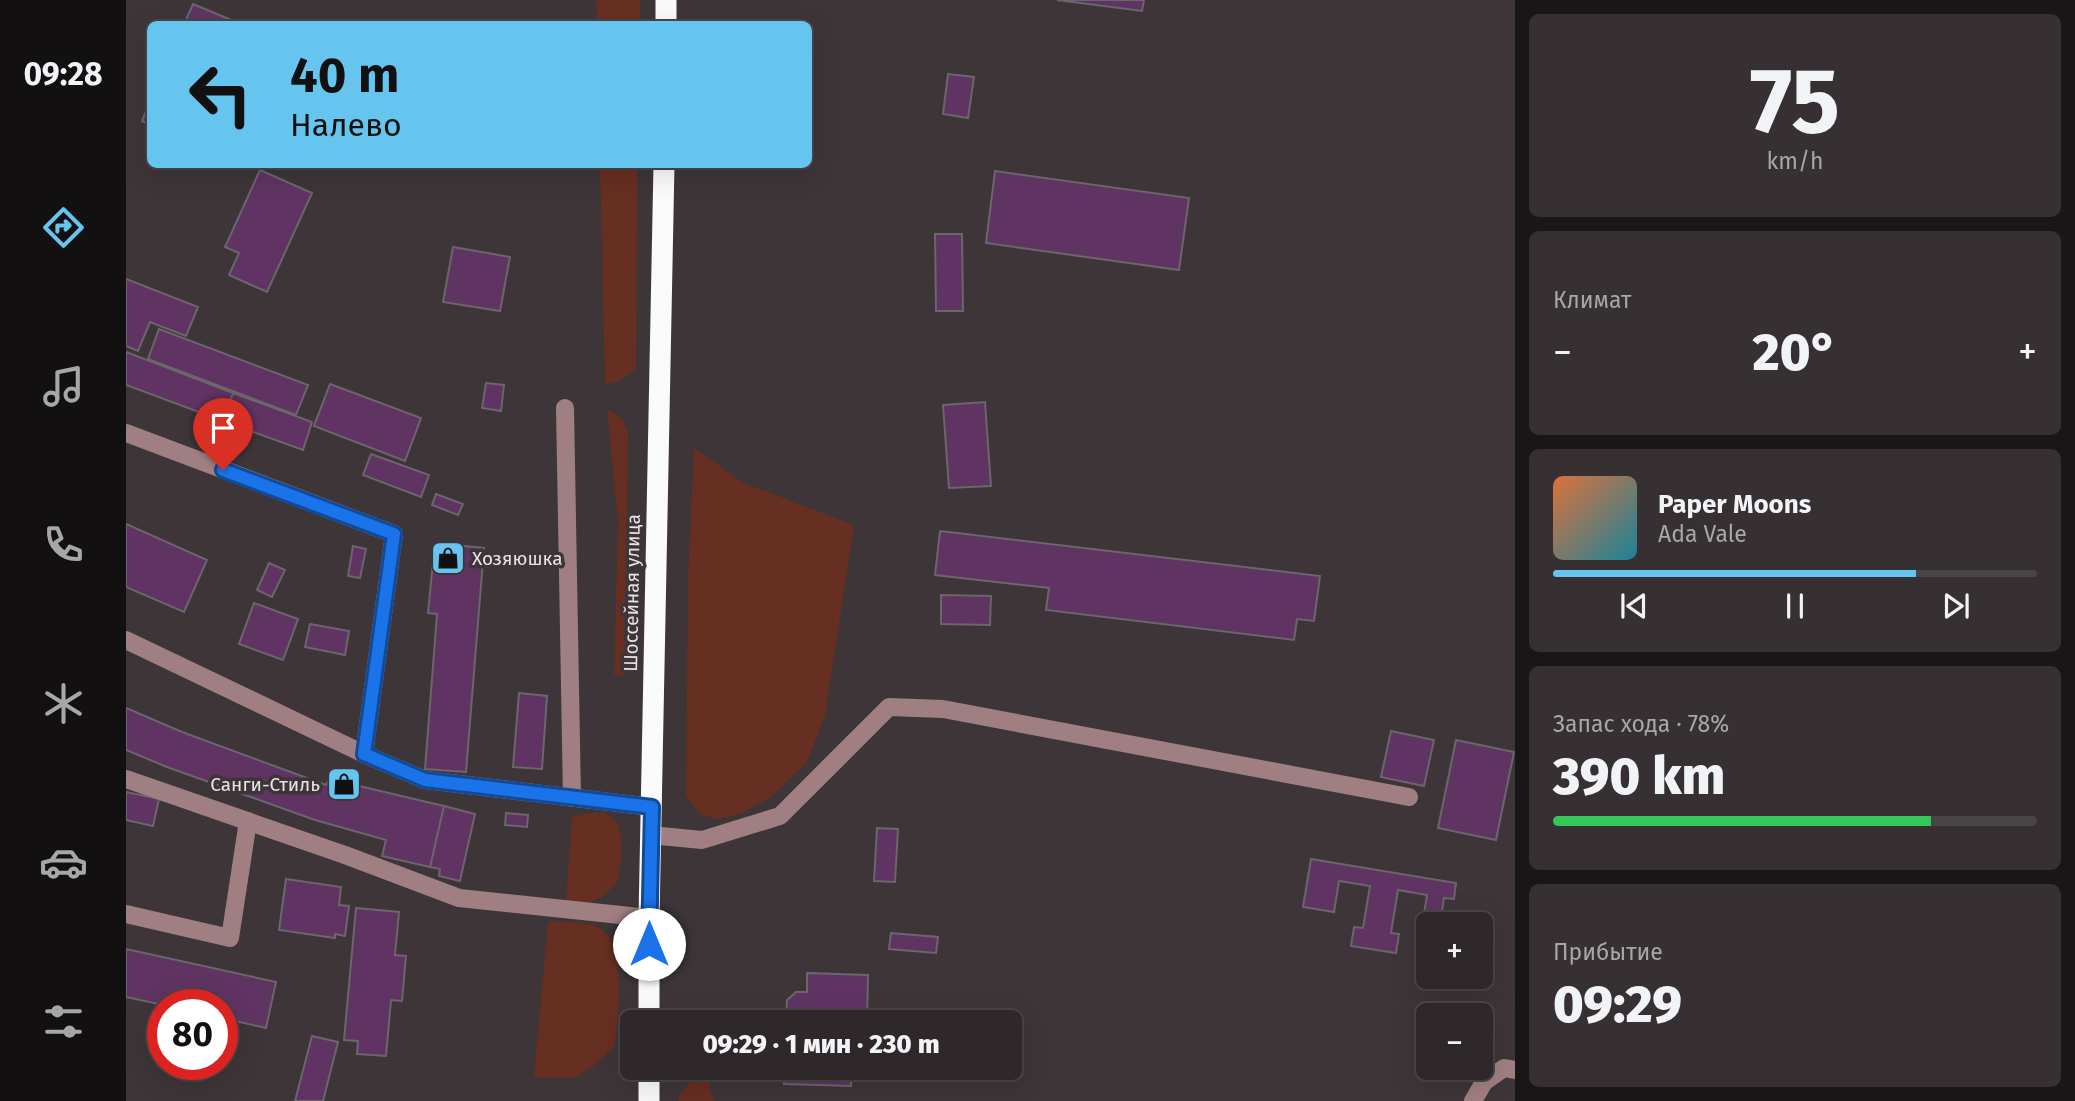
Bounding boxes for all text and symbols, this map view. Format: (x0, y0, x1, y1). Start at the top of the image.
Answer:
text: 40 m (290, 46, 399, 105)
text: 75 (1750, 47, 1840, 156)
icon: left (175, 49, 266, 140)
text: 09:28 (23, 55, 103, 93)
text: Налево (290, 106, 402, 144)
text: km/h (1767, 147, 1823, 175)
icon: directions (39, 203, 88, 252)
text: Климат (1553, 286, 1631, 314)
text: 20° (1752, 321, 1838, 384)
text: − (1553, 329, 1572, 375)
text: + (2018, 329, 2037, 375)
icon: music (39, 362, 88, 411)
pin (193, 398, 253, 470)
icon: arrive (204, 409, 242, 447)
text: Paper Moons (1658, 489, 1811, 520)
street label: Шоссейная улица (619, 514, 645, 672)
icon: phone (39, 520, 88, 569)
text: Ada Vale (1658, 520, 1747, 548)
shop icon: Хозяюшка (429, 539, 467, 577)
place label: Хозяюшка (472, 547, 563, 570)
icon: previous (1615, 587, 1653, 625)
icon: pause (1776, 587, 1814, 625)
icon: next (1937, 587, 1975, 625)
icon: climate (39, 679, 88, 728)
text: Запас хода · 78% (1553, 710, 1729, 738)
text: 390 km (1553, 745, 1725, 808)
shop icon: Санги-Стиль (325, 765, 363, 803)
place label: Санги-Стиль (210, 773, 320, 796)
icon: car (39, 838, 88, 887)
position arrow (612, 907, 686, 981)
map controls (1416, 912, 1493, 1080)
button: + (1416, 912, 1493, 989)
text: Прибытие (1553, 938, 1663, 966)
text: 09:29 (1553, 973, 1682, 1036)
speed limit sign: 80 (147, 989, 238, 1080)
icon: filters (39, 997, 88, 1046)
button: − (1416, 1003, 1493, 1080)
text: 09:29 · 1 мин · 230 m (702, 1029, 940, 1060)

